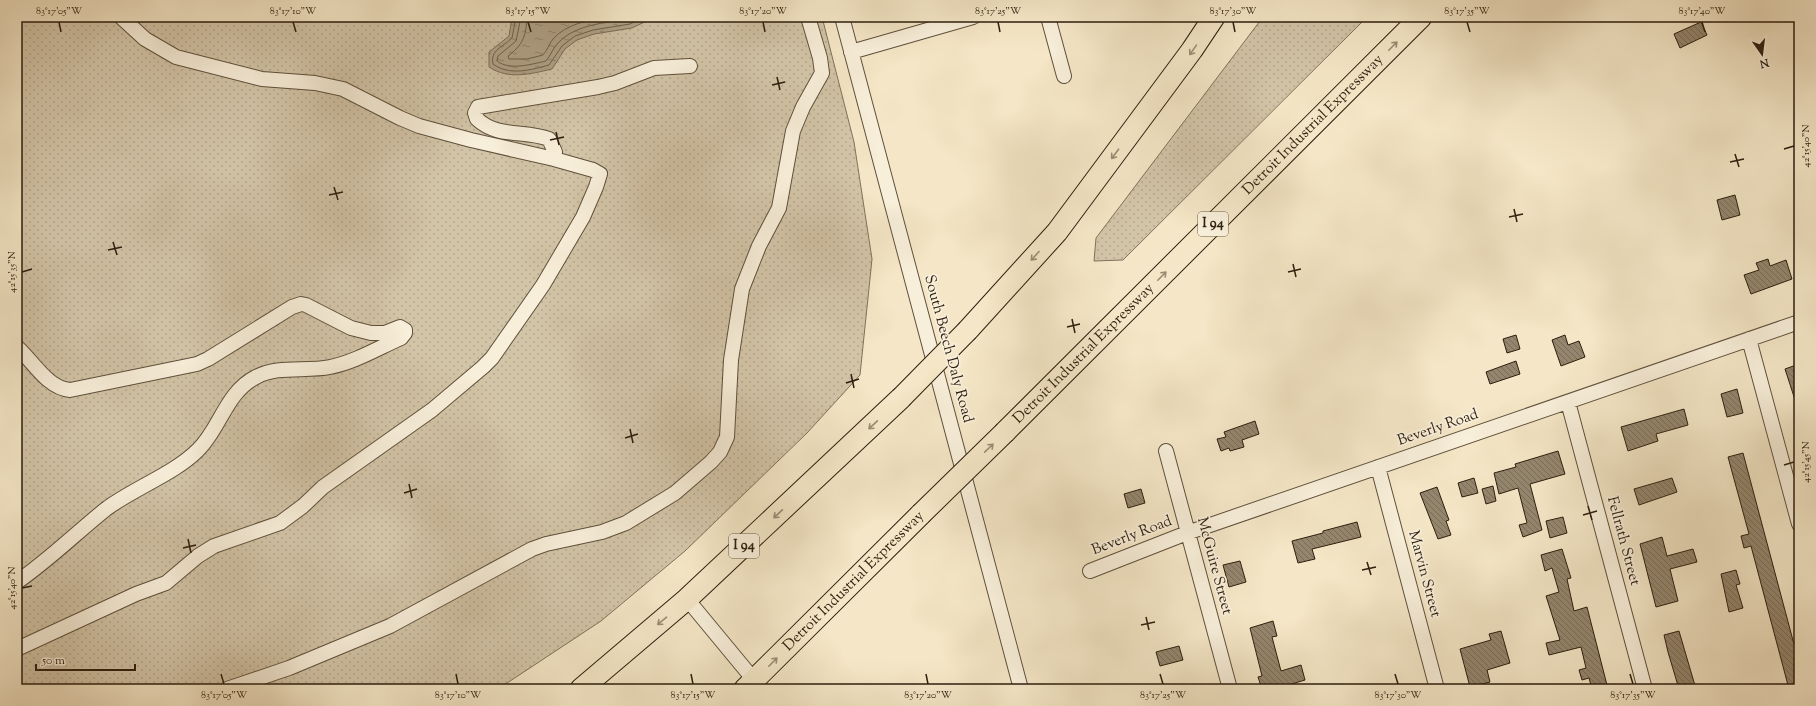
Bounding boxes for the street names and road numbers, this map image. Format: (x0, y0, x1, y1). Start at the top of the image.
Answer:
street label: Detroit Industrial Expressway (1238, 49, 1389, 200)
road number: I 94 (1198, 212, 1228, 236)
street label: South Beech Daly Road (918, 273, 978, 426)
street label: Detroit Industrial Expressway (1008, 278, 1159, 429)
street label: Beverly Road (1395, 404, 1482, 452)
street label: Fellrath Street (1601, 494, 1645, 588)
street label: Detroit Industrial Expressway (778, 506, 929, 656)
street label: Beverly Road (1089, 511, 1176, 561)
street label: McGuire Street (1191, 515, 1237, 617)
street label: Marvin Street (1402, 528, 1446, 620)
road number: I 94 (729, 534, 759, 558)

